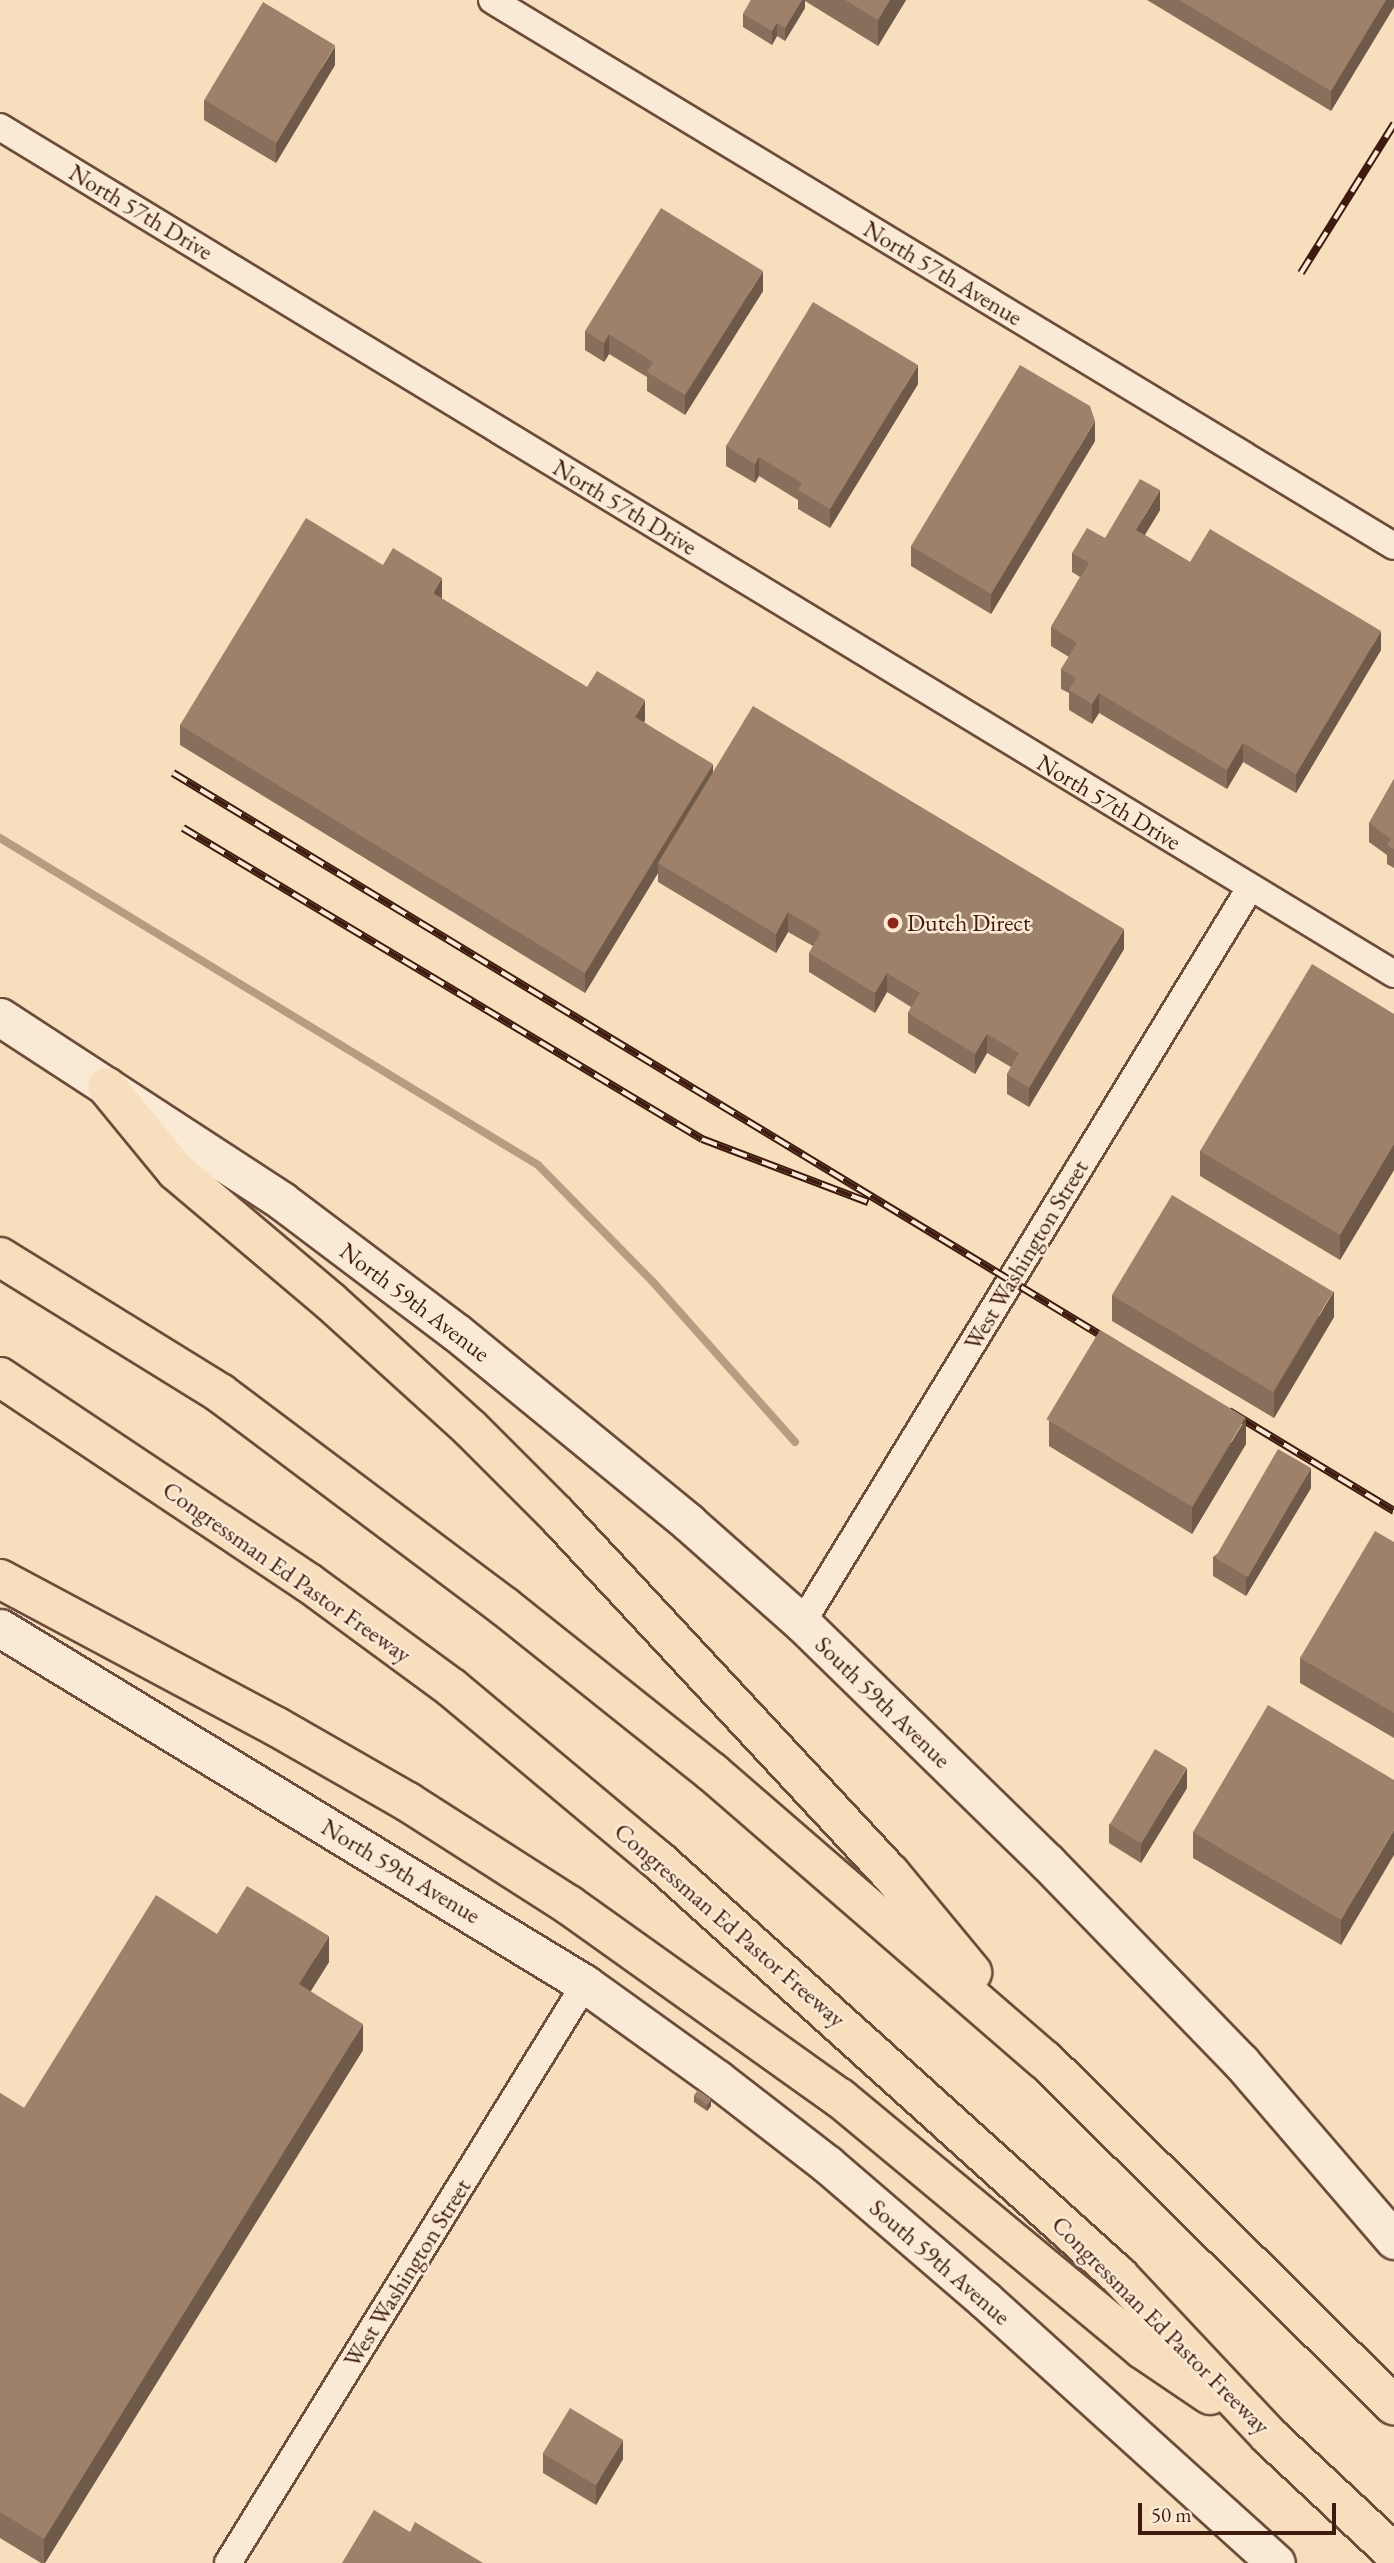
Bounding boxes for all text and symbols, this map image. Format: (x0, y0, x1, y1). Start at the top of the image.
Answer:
street label: North 57th Drive (64, 158, 218, 266)
street label: North 57th Avenue (858, 214, 1028, 332)
street label: North 57th Drive (548, 453, 702, 561)
street label: North 57th Drive (1032, 748, 1186, 856)
place label: Dutch Direct (907, 909, 1031, 937)
marker: Dutch Direct (885, 915, 901, 931)
street label: West Washington Street (958, 1155, 1094, 1355)
street label: North 59th Avenue (334, 1236, 496, 1368)
street label: Congressman Ed Pastor Freeway (157, 1475, 417, 1669)
street label: South 59th Avenue (809, 1630, 957, 1774)
street label: North 59th Avenue (316, 1812, 486, 1930)
street label: Congressman Ed Pastor Freeway (609, 1817, 851, 2033)
street label: West Washington Street (337, 2173, 477, 2373)
street label: South 59th Avenue (864, 2193, 1016, 2331)
street label: Congressman Ed Pastor Freeway (1046, 2210, 1276, 2440)
scale bar (1142, 2490, 1340, 2534)
text: 50 m (1151, 2501, 1192, 2528)

